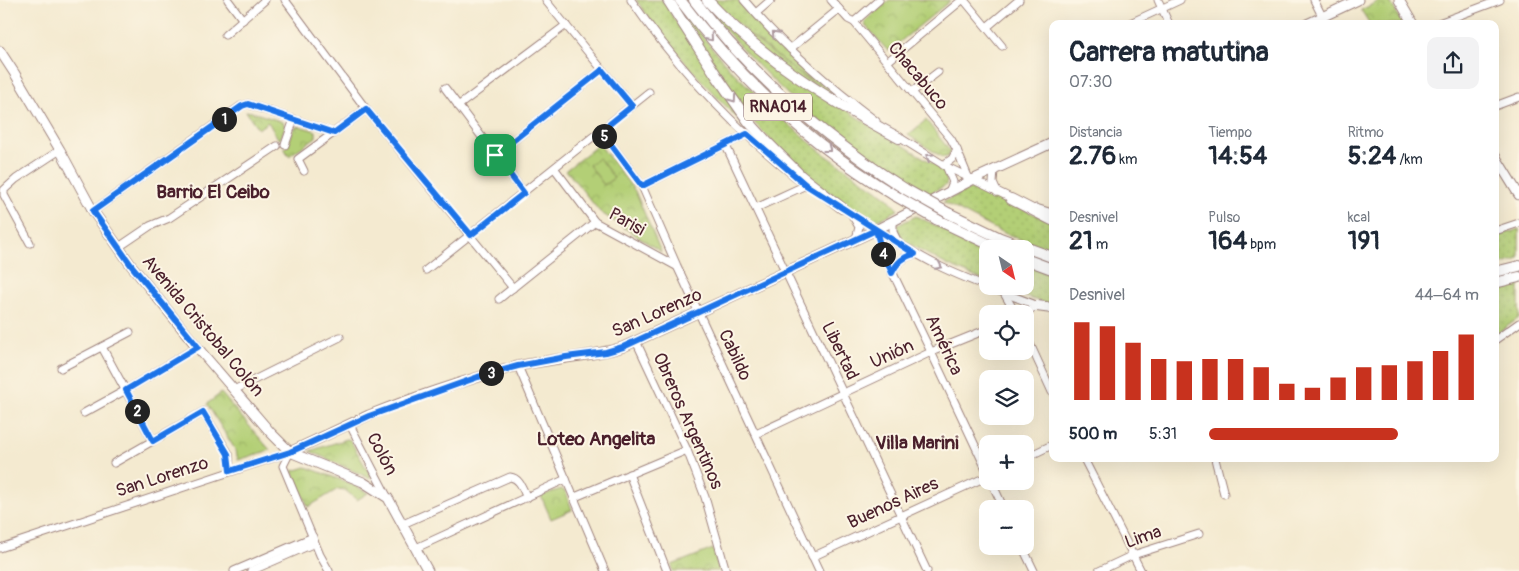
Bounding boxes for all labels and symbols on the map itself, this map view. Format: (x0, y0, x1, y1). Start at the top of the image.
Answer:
one-way arrow (772, 31, 781, 40)
one-way arrow (705, 32, 713, 41)
street label: Chacabuco (883, 37, 953, 115)
one-way arrow (727, 93, 736, 103)
road number: RNA014 (744, 94, 812, 120)
pin: 1 (212, 106, 236, 132)
pin: 5 (592, 124, 616, 148)
pin (474, 134, 516, 176)
one-way arrow (822, 144, 831, 152)
one-way arrow (925, 153, 934, 163)
district label: Barrio El Ceibo (156, 180, 270, 204)
street label: Parisi (605, 203, 649, 241)
north arrow (979, 240, 1034, 295)
pin: 4 (870, 242, 896, 266)
street label: Avenida Cristobal Colón (137, 250, 269, 402)
one-way arrow (934, 260, 943, 270)
street label: San Lorenzo (608, 283, 706, 343)
street label: América (920, 311, 968, 379)
street label: Libertad (816, 318, 864, 384)
street label: Cabildo (713, 326, 757, 385)
street label: Unión (867, 334, 917, 374)
street label: Obreros Argentinos (648, 349, 728, 493)
pin: 3 (478, 360, 504, 386)
pin: 2 (124, 398, 150, 424)
district label: Loteo Angelita (537, 427, 655, 451)
street label: Colón (361, 429, 403, 479)
district label: Villa Marini (875, 431, 959, 455)
street label: San Lorenzo (113, 451, 212, 503)
street label: Buenos Aires (844, 472, 942, 534)
street label: Lima (1122, 520, 1164, 554)

